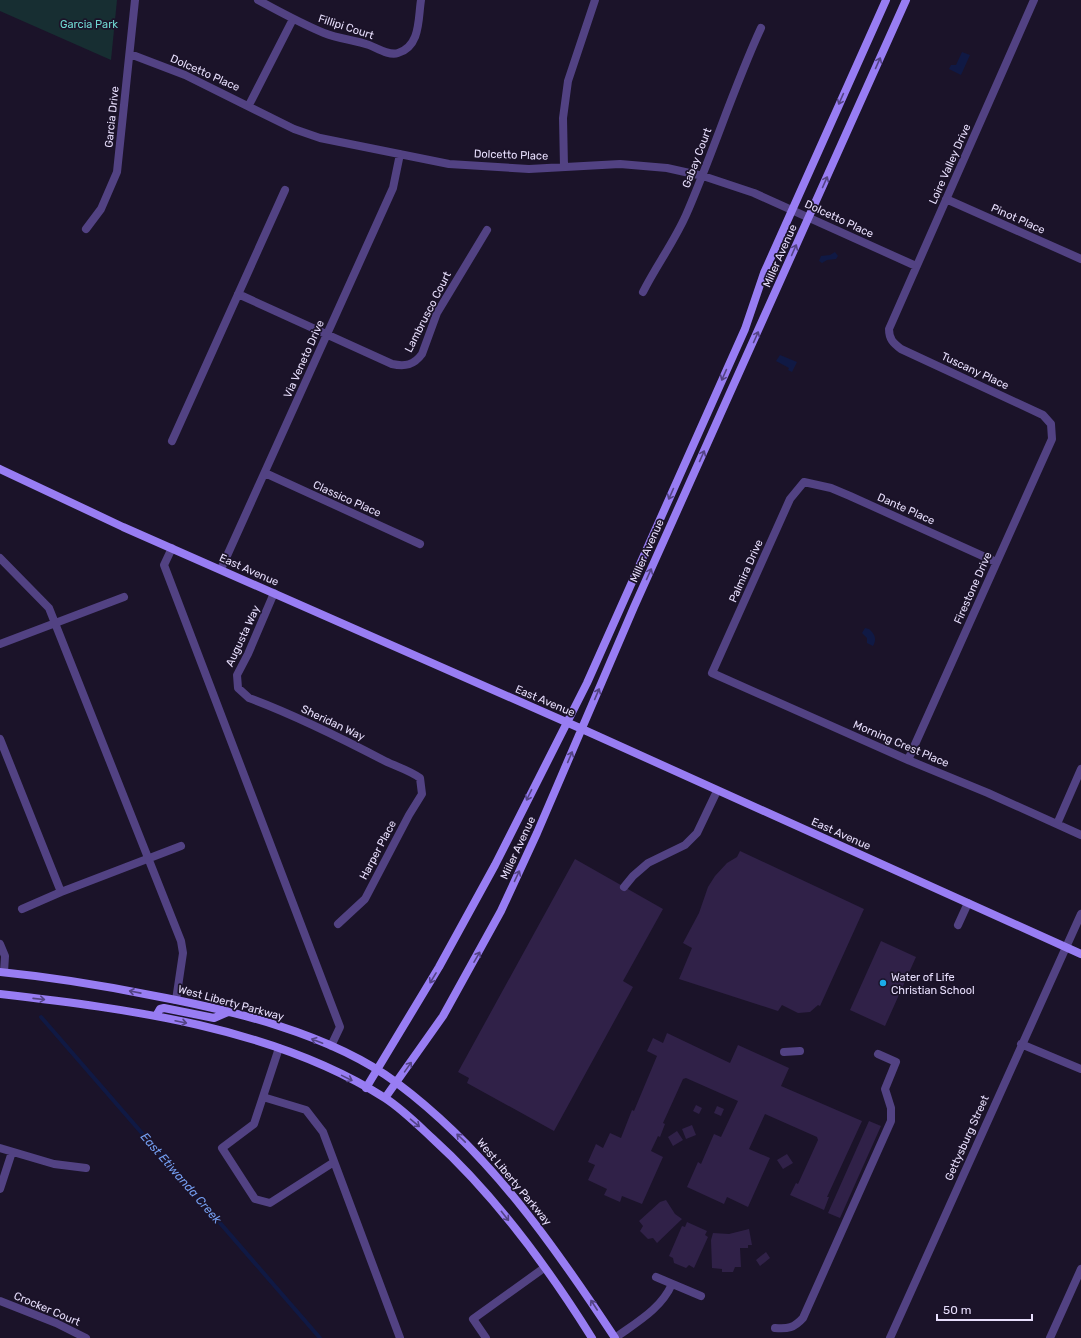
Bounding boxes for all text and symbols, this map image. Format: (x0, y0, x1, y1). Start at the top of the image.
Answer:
street label: Fillipi Court (317, 12, 376, 42)
park label: Garcia Park (60, 18, 118, 31)
street label: Dolcetto Place (168, 52, 242, 94)
one-way arrow (875, 58, 882, 70)
street label: Garcia Drive (102, 86, 122, 148)
one-way arrow (837, 93, 844, 105)
street label: Loire Valley Drive (926, 122, 974, 206)
street label: Gabay Court (680, 125, 715, 190)
street label: Dolcetto Place (474, 147, 548, 163)
one-way arrow (822, 176, 829, 188)
street label: Dolcetto Place (803, 197, 875, 241)
street label: Pinot Place (989, 201, 1047, 237)
street label: Miller Avenue (760, 222, 800, 290)
one-way arrow (791, 245, 799, 257)
street label: Lambrusco Court (402, 269, 454, 355)
street label: Via Veneto Drive (281, 318, 327, 400)
one-way arrow (752, 332, 760, 344)
street label: Tuscany Place (939, 350, 1011, 392)
one-way arrow (720, 369, 727, 381)
one-way arrow (699, 450, 706, 462)
street label: Classico Place (311, 478, 383, 520)
one-way arrow (667, 488, 674, 500)
street label: Dante Place (875, 491, 937, 527)
street label: Miller Avenue (627, 517, 667, 585)
street label: Palmira Drive (726, 538, 766, 604)
street label: Firestone Drive (951, 550, 995, 626)
street label: East Avenue (217, 551, 281, 589)
one-way arrow (646, 569, 653, 581)
street label: Augusta Way (223, 603, 263, 669)
street label: East Avenue (513, 683, 577, 719)
one-way arrow (594, 688, 602, 700)
street label: Sheridan Way (299, 703, 367, 743)
street label: Morning Crest Place (851, 718, 951, 770)
one-way arrow (567, 751, 574, 763)
one-way arrow (525, 788, 533, 800)
street label: Miller Avenue (498, 815, 538, 881)
street label: East Avenue (809, 815, 873, 853)
street label: Harper Place (357, 818, 399, 882)
one-way arrow (514, 870, 521, 882)
one-way arrow (474, 951, 481, 963)
place label: Water of Life Christian School (891, 971, 975, 997)
one-way arrow (428, 972, 436, 984)
marker: Water of Life Christian School (878, 978, 888, 988)
street label: West Liberty Parkway (176, 983, 286, 1023)
one-way arrow (129, 988, 142, 996)
one-way arrow (32, 995, 45, 1002)
one-way arrow (174, 1018, 187, 1026)
one-way arrow (311, 1036, 323, 1044)
one-way arrow (404, 1062, 412, 1073)
one-way arrow (340, 1075, 352, 1082)
street label: Gettysburg Street (942, 1093, 992, 1183)
one-way arrow (410, 1118, 420, 1127)
water label: East Etiwanda Creek (138, 1130, 225, 1227)
one-way arrow (456, 1133, 466, 1143)
street label: West Liberty Parkway (474, 1136, 554, 1228)
one-way arrow (501, 1211, 509, 1222)
street label: Crocker Court (12, 1289, 83, 1329)
scale bar (937, 1296, 1032, 1322)
one-way arrow (590, 1300, 598, 1311)
text: 50 m (943, 1303, 971, 1317)

